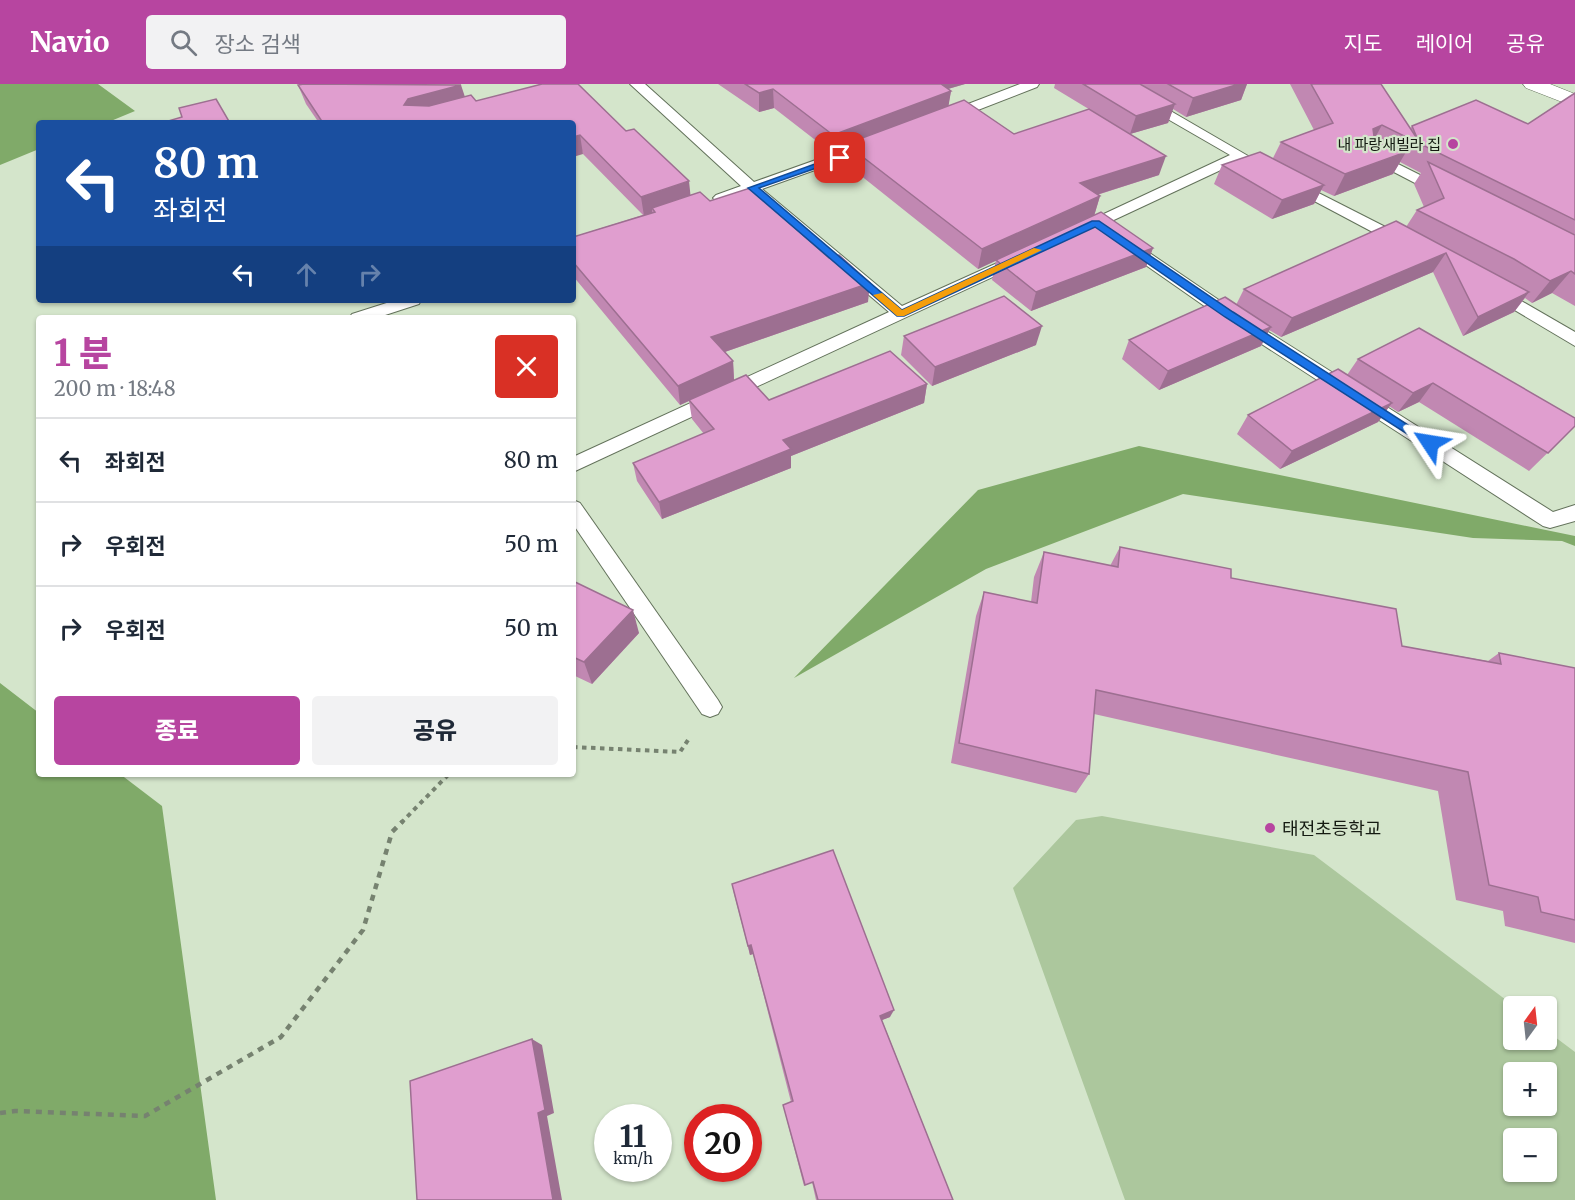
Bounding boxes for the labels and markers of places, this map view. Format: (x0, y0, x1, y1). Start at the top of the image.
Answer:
pin (814, 132, 865, 183)
place label: 내 파랑새빌라 집 (1337, 135, 1441, 154)
marker: 내 파랑새빌라 집 (1446, 137, 1460, 151)
place label: 태전초등학교 (1282, 817, 1381, 840)
marker: 태전초등학교 (1263, 821, 1277, 835)

